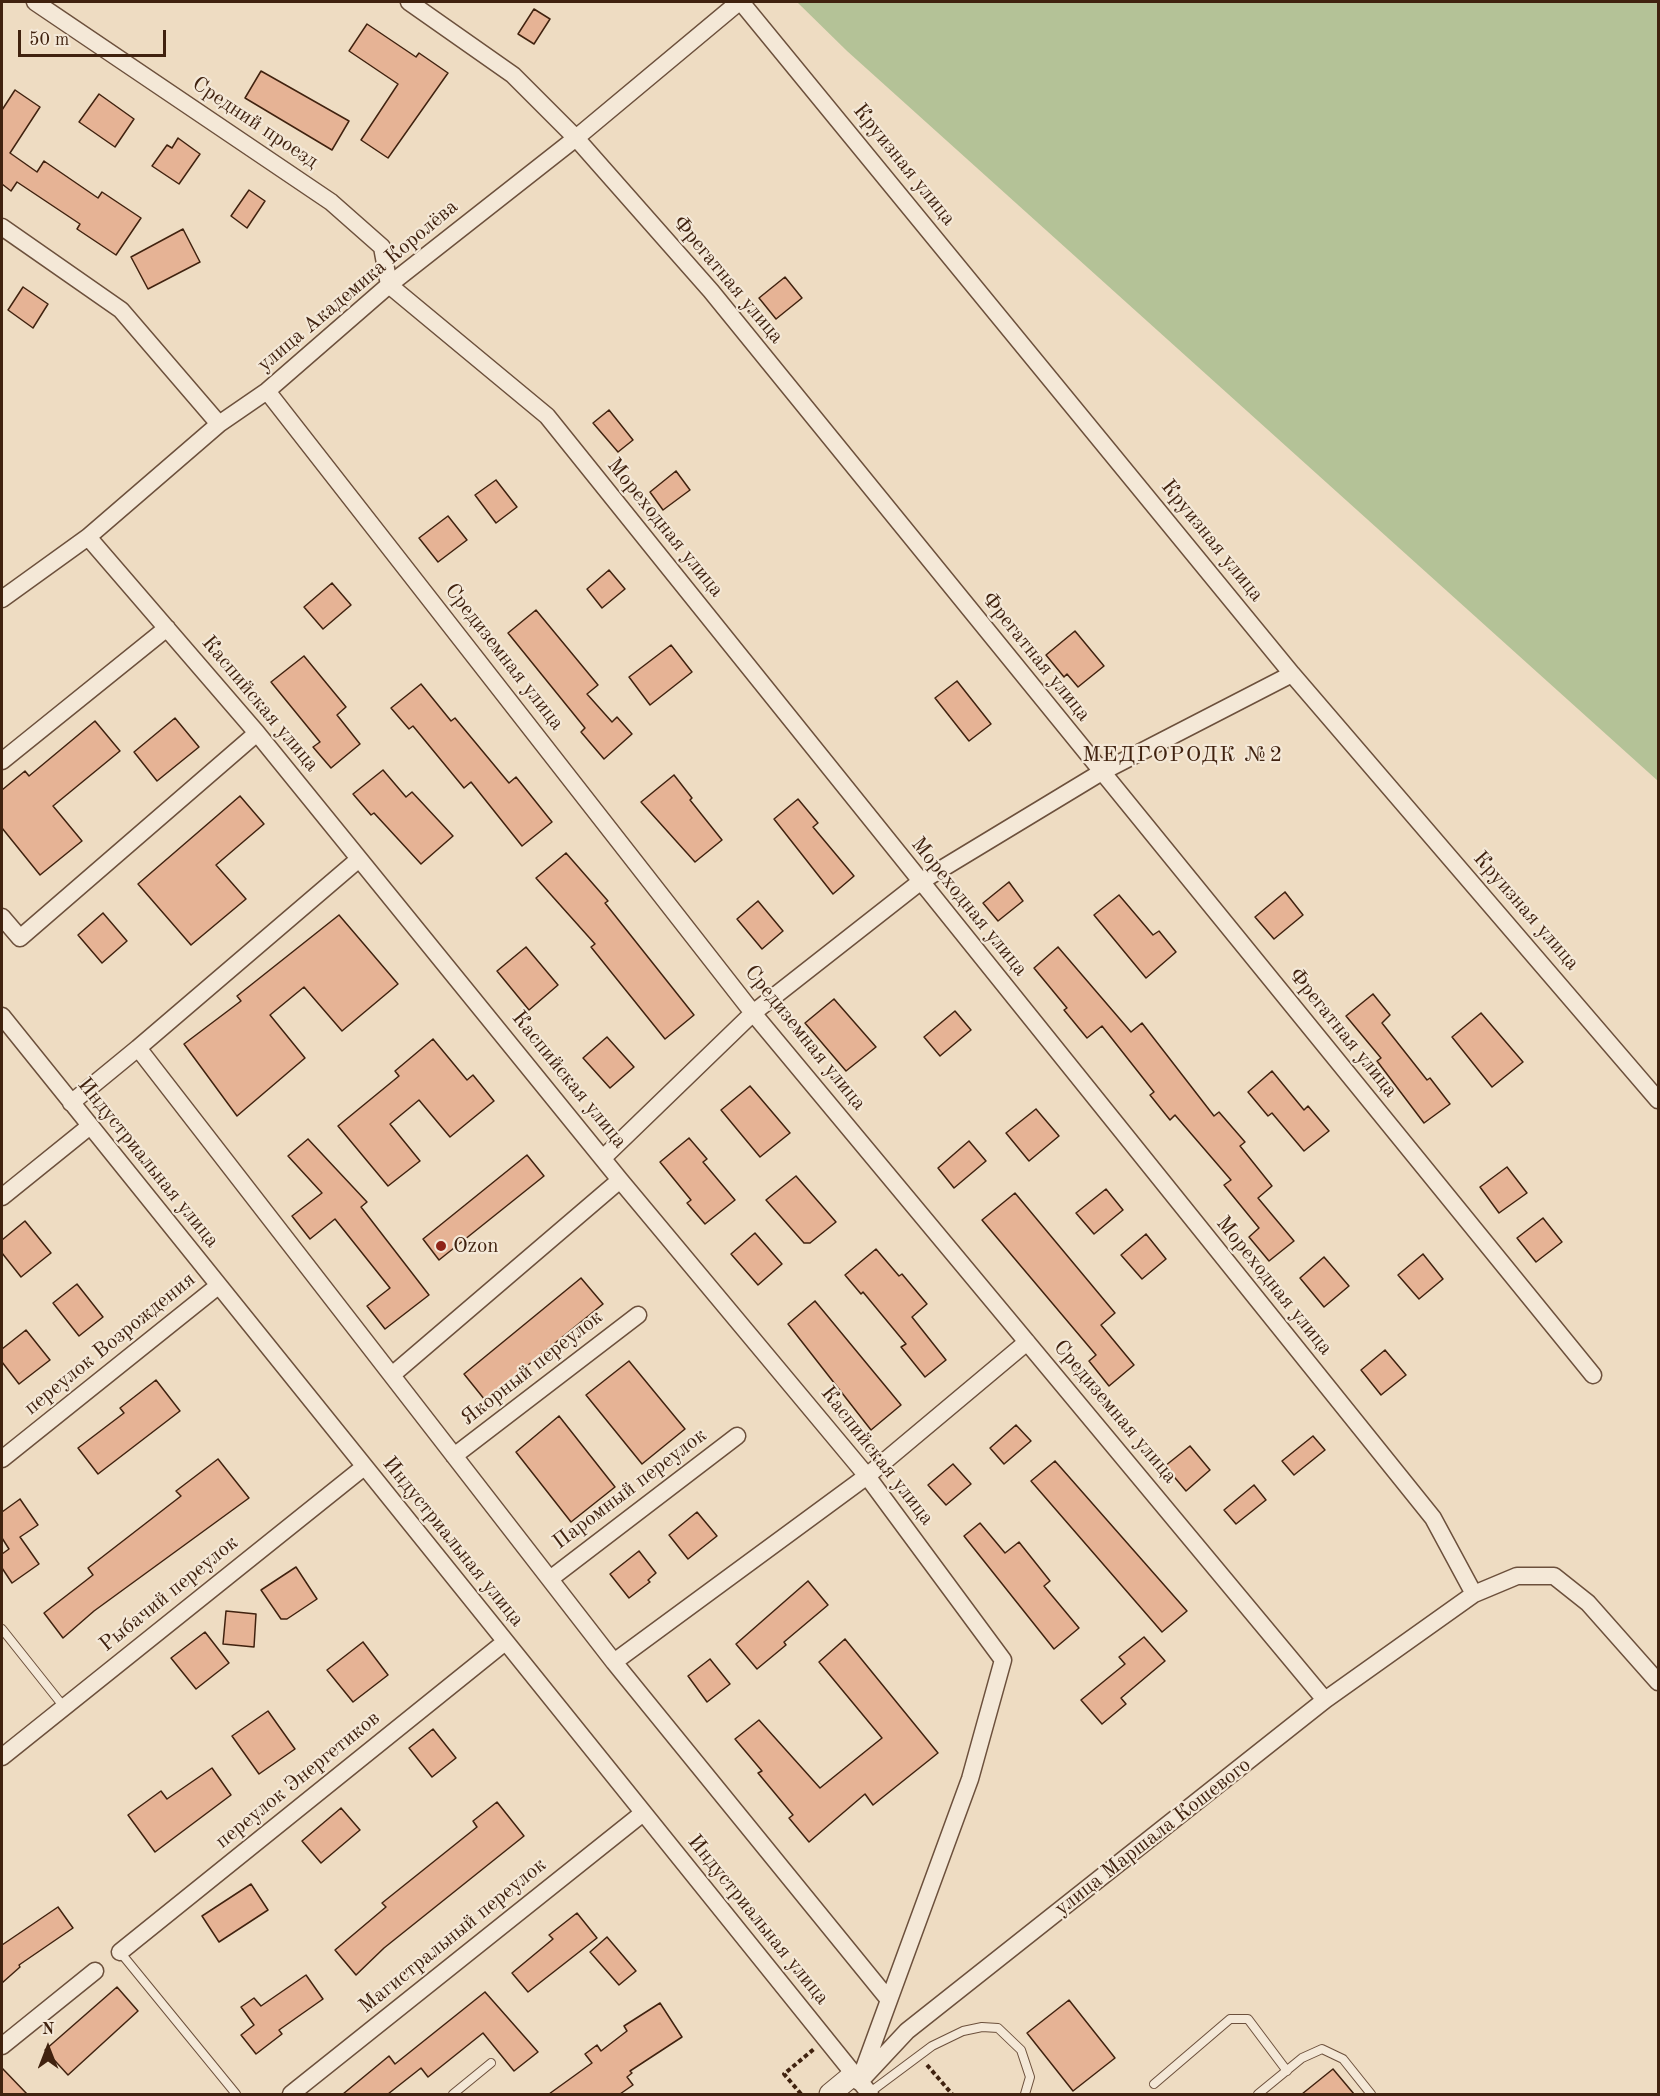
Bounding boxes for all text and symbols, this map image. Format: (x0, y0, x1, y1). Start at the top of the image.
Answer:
scale bar (21, 18, 170, 56)
text: 50 m (29, 31, 69, 49)
street label: Средний проезд (187, 72, 323, 174)
street label: Круизная улица (847, 99, 961, 231)
street label: улица Академика Королёва (252, 195, 464, 377)
street label: Фрегатная улица (667, 211, 789, 349)
street label: Мореходная улица (601, 453, 729, 603)
street label: Круизная улица (1155, 475, 1269, 607)
street label: Средиземная улица (439, 579, 569, 735)
street label: Фрегатная улица (976, 587, 1096, 727)
street label: Каспийская улица (196, 631, 324, 777)
district label: МЕДГОРОДК №2 (1082, 742, 1284, 768)
street label: Мореходная улица (905, 832, 1033, 982)
street label: Круизная улица (1467, 846, 1585, 976)
street label: Средиземная улица (739, 960, 871, 1116)
street label: Фрегатная улица (1283, 963, 1403, 1103)
street label: Каспийская улица (506, 1006, 632, 1154)
street label: Индустриальная улица (72, 1073, 224, 1253)
street label: Мореходная улица (1210, 1211, 1338, 1361)
place label: Ozon (453, 1233, 499, 1259)
marker: Ozon (434, 1239, 448, 1253)
street label: переулок Возрождения (19, 1267, 201, 1421)
street label: Якорный переулок (456, 1305, 608, 1431)
street label: Средиземная улица (1048, 1335, 1182, 1489)
street label: Каспийская улица (815, 1381, 939, 1531)
street label: Паромный переулок (548, 1423, 712, 1555)
street label: Индустриальная улица (377, 1452, 529, 1632)
street label: Рыбачий переулок (95, 1530, 243, 1658)
street label: переулок Энергетиков (211, 1706, 385, 1854)
street label: улица Маршала Кошевого (1050, 1753, 1256, 1921)
street label: Индустриальная улица (682, 1830, 834, 2010)
street label: Магистральный переулок (354, 1853, 552, 2019)
north arrow (18, 2018, 78, 2078)
text: N (42, 2022, 54, 2038)

